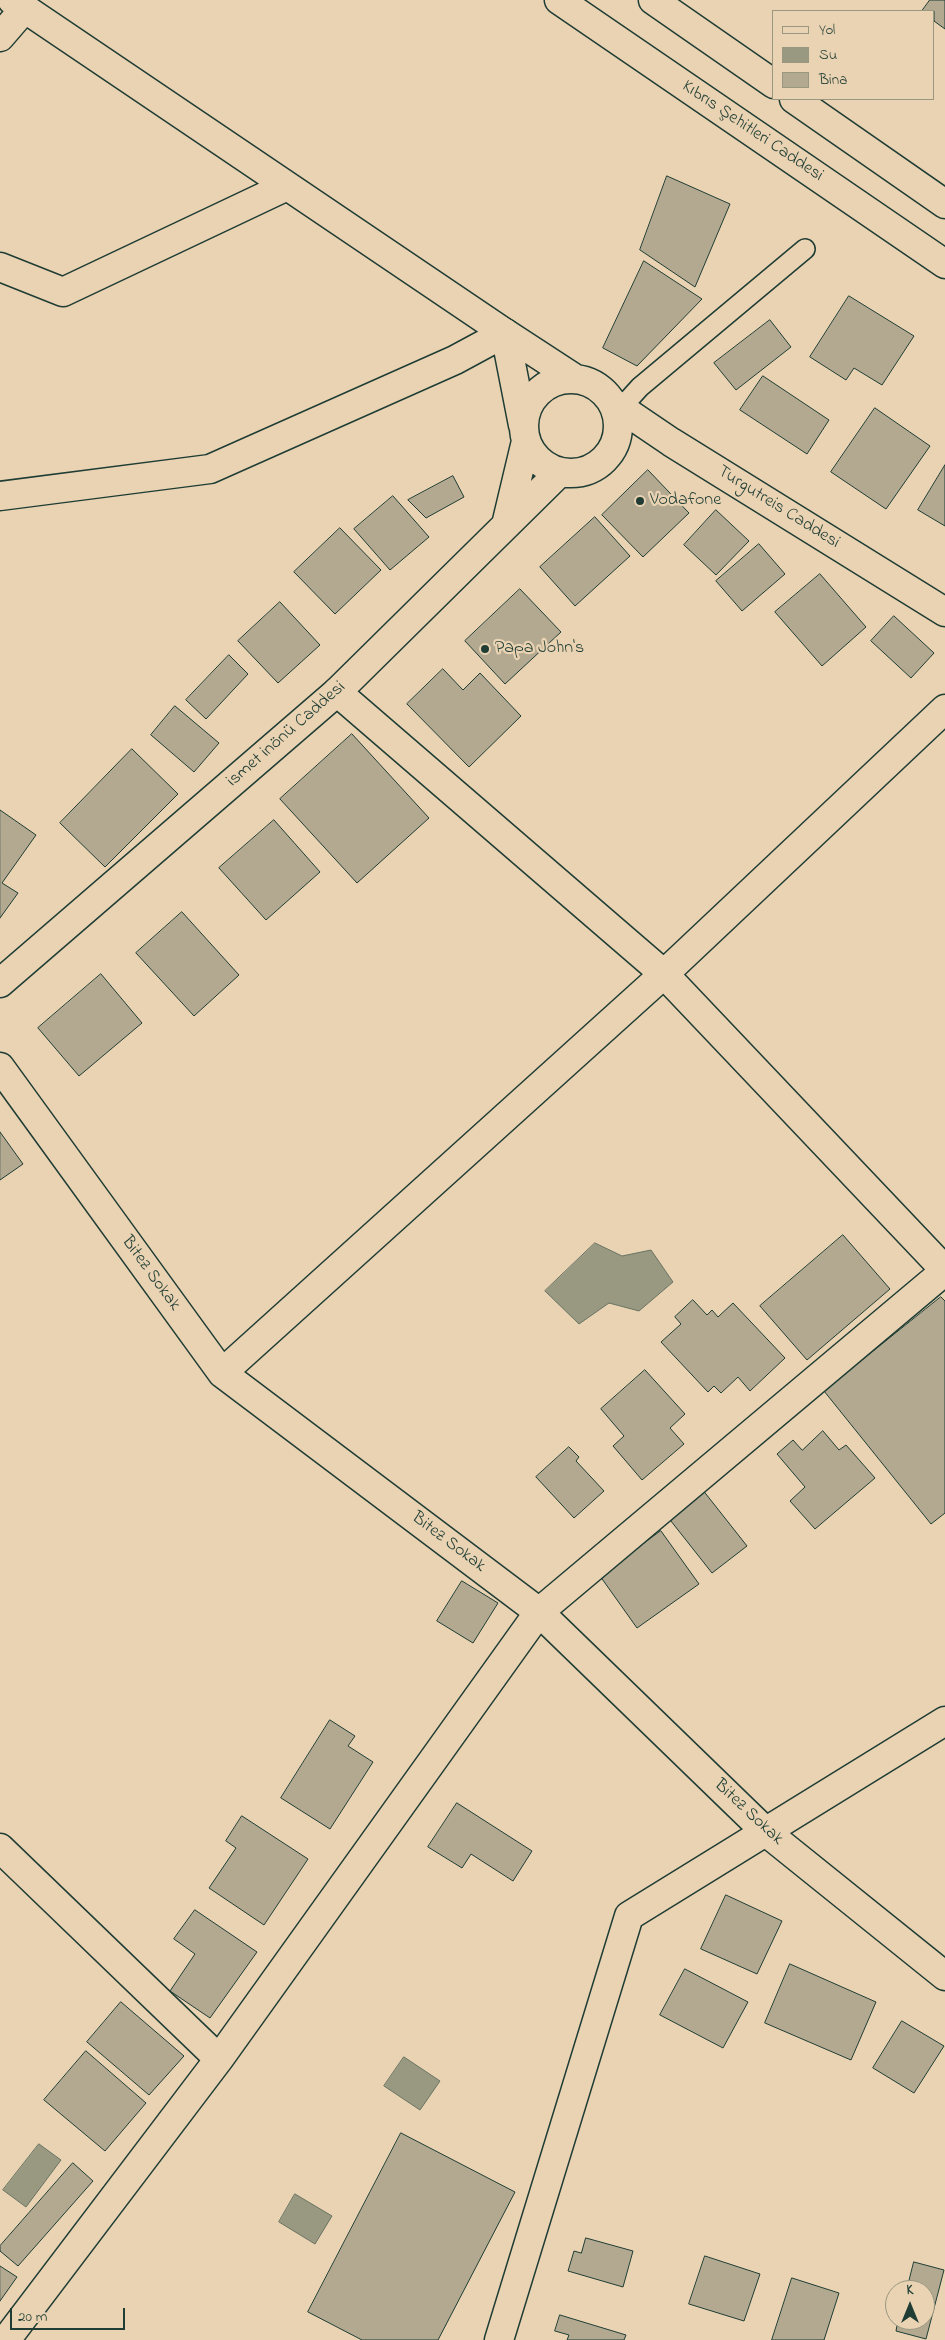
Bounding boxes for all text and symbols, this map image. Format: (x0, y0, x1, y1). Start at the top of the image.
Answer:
legend (772, 10, 935, 100)
text: Yol (819, 19, 835, 41)
text: Su (819, 44, 837, 66)
text: Bina (819, 69, 847, 91)
street label: Kıbrıs Şehitleri Caddesi (677, 77, 827, 187)
street label: Turgutreis Caddesi (713, 462, 843, 554)
place label: Vodafone (650, 490, 721, 512)
marker: Vodafone (634, 495, 646, 507)
place label: Papa John's (495, 638, 584, 660)
marker: Papa John's (479, 643, 491, 655)
street label: ismet inönü Caddesi (223, 678, 351, 792)
street label: Bitez Sokak (116, 1232, 184, 1316)
street label: Bitez Sokak (407, 1508, 489, 1578)
street label: Bitez Sokak (709, 1775, 787, 1851)
north arrow (885, 2280, 935, 2330)
text: K (907, 2280, 913, 2301)
scale bar (12, 2298, 128, 2330)
text: 20 m (18, 2306, 47, 2328)

